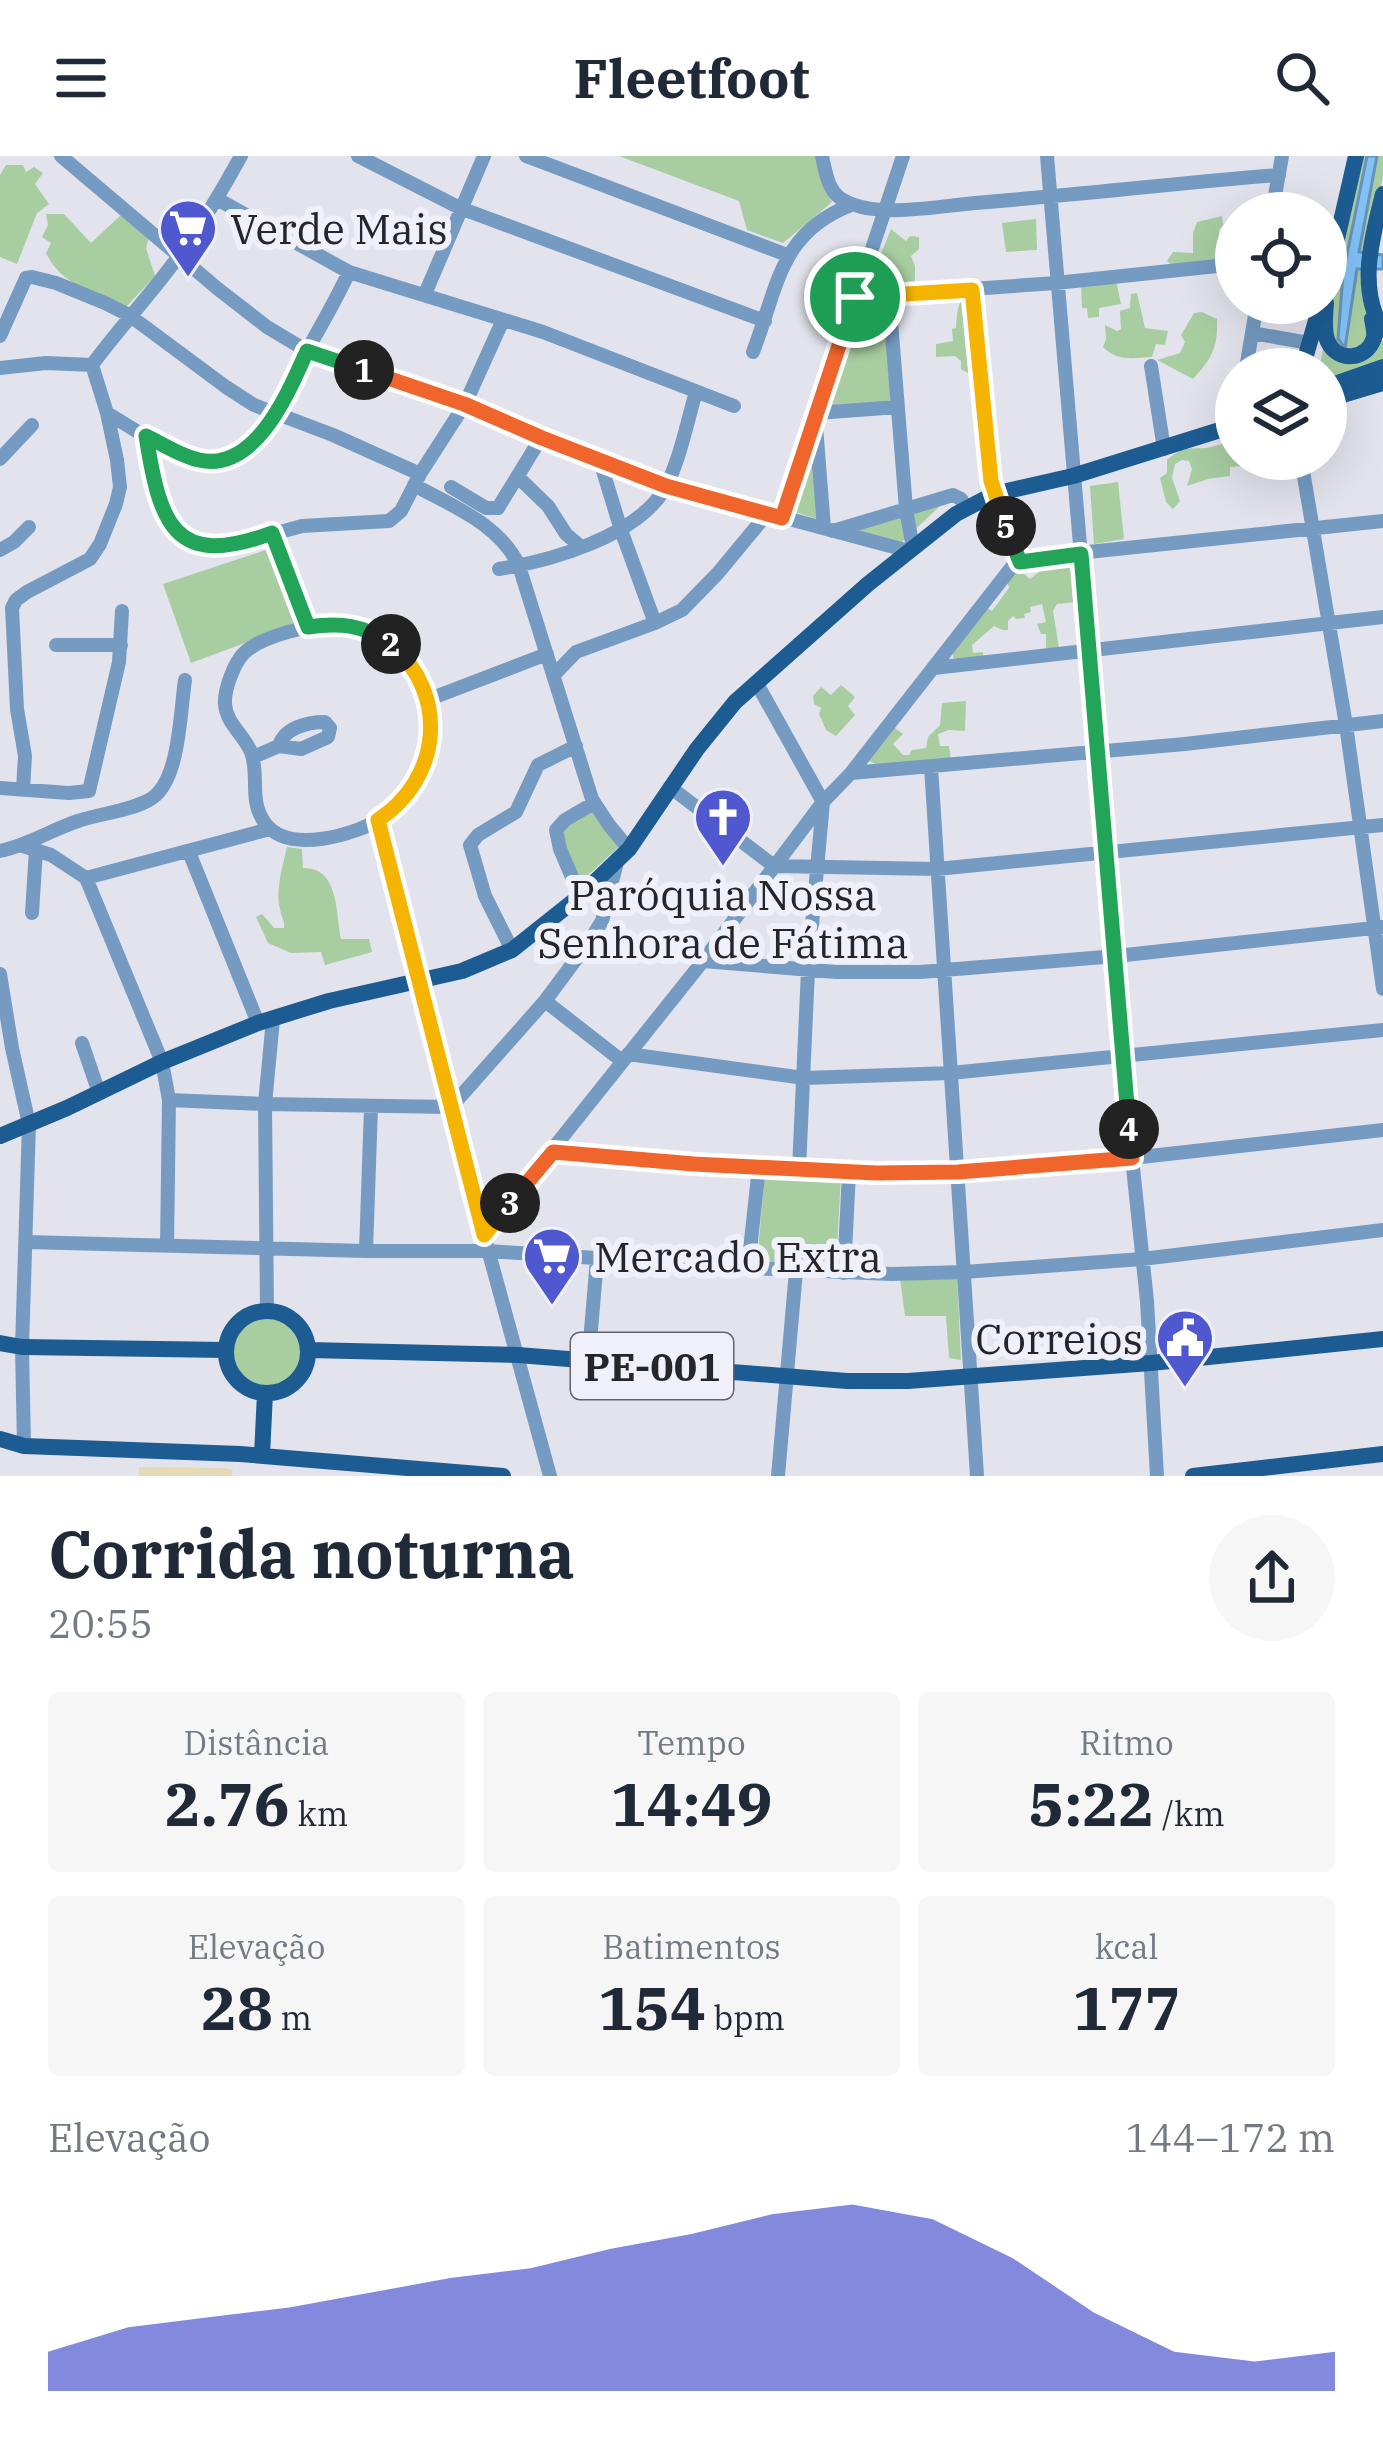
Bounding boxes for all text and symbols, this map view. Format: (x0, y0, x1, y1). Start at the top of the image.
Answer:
text: Fleetfoot (573, 43, 810, 113)
icon: menu (48, 45, 114, 111)
icon: search (1269, 45, 1335, 111)
map controls (1215, 192, 1347, 480)
button: locate (1215, 192, 1347, 324)
supermarket icon: Verde Mais (157, 197, 219, 279)
place label: Verde Mais (230, 201, 448, 256)
pin (804, 246, 906, 348)
icon: arrive (822, 264, 888, 330)
pin: 1 (334, 340, 394, 400)
text: 1 (354, 348, 374, 391)
button: layers (1215, 348, 1347, 480)
pin: 5 (976, 496, 1036, 556)
text: 5 (996, 504, 1016, 547)
pin: 2 (361, 614, 421, 674)
text: 2 (381, 622, 401, 665)
church icon: Paróquia Nossa Senhora de Fátima (692, 786, 754, 868)
place label: Paróquia Nossa Senhora de Fátima (537, 867, 909, 970)
pin: 4 (1099, 1099, 1159, 1159)
text: 4 (1119, 1107, 1139, 1150)
pin: 3 (480, 1173, 540, 1233)
text: 3 (500, 1181, 520, 1224)
supermarket icon: Mercado Extra (521, 1225, 583, 1307)
place label: Mercado Extra (594, 1229, 882, 1284)
public building icon: Correios (1154, 1307, 1216, 1389)
place label: Correios (975, 1311, 1143, 1366)
road number: PE-001 (571, 1333, 733, 1399)
text: Corrida noturna (48, 1510, 575, 1596)
button: share (1209, 1515, 1335, 1641)
text: 20:55 (48, 1598, 153, 1649)
text: Distância (184, 1721, 329, 1764)
text: Tempo (637, 1721, 746, 1764)
text: Ritmo (1079, 1721, 1174, 1764)
text: 2.76 (165, 1764, 290, 1843)
text: 14:49 (610, 1764, 773, 1843)
text: 5:22 (1028, 1764, 1154, 1843)
text: km (290, 1792, 348, 1835)
text: /km (1154, 1792, 1225, 1835)
text: Elevação (188, 1925, 325, 1968)
text: Batimentos (602, 1925, 781, 1968)
text: kcal (1095, 1925, 1158, 1968)
text: 28 (201, 1968, 273, 2047)
text: 154 (598, 1968, 706, 2047)
text: 177 (1073, 1968, 1181, 2047)
text: m (273, 1996, 312, 2039)
text: bpm (706, 1996, 785, 2039)
text: Elevação (48, 2112, 211, 2163)
text: 144–172 m (1125, 2112, 1335, 2163)

